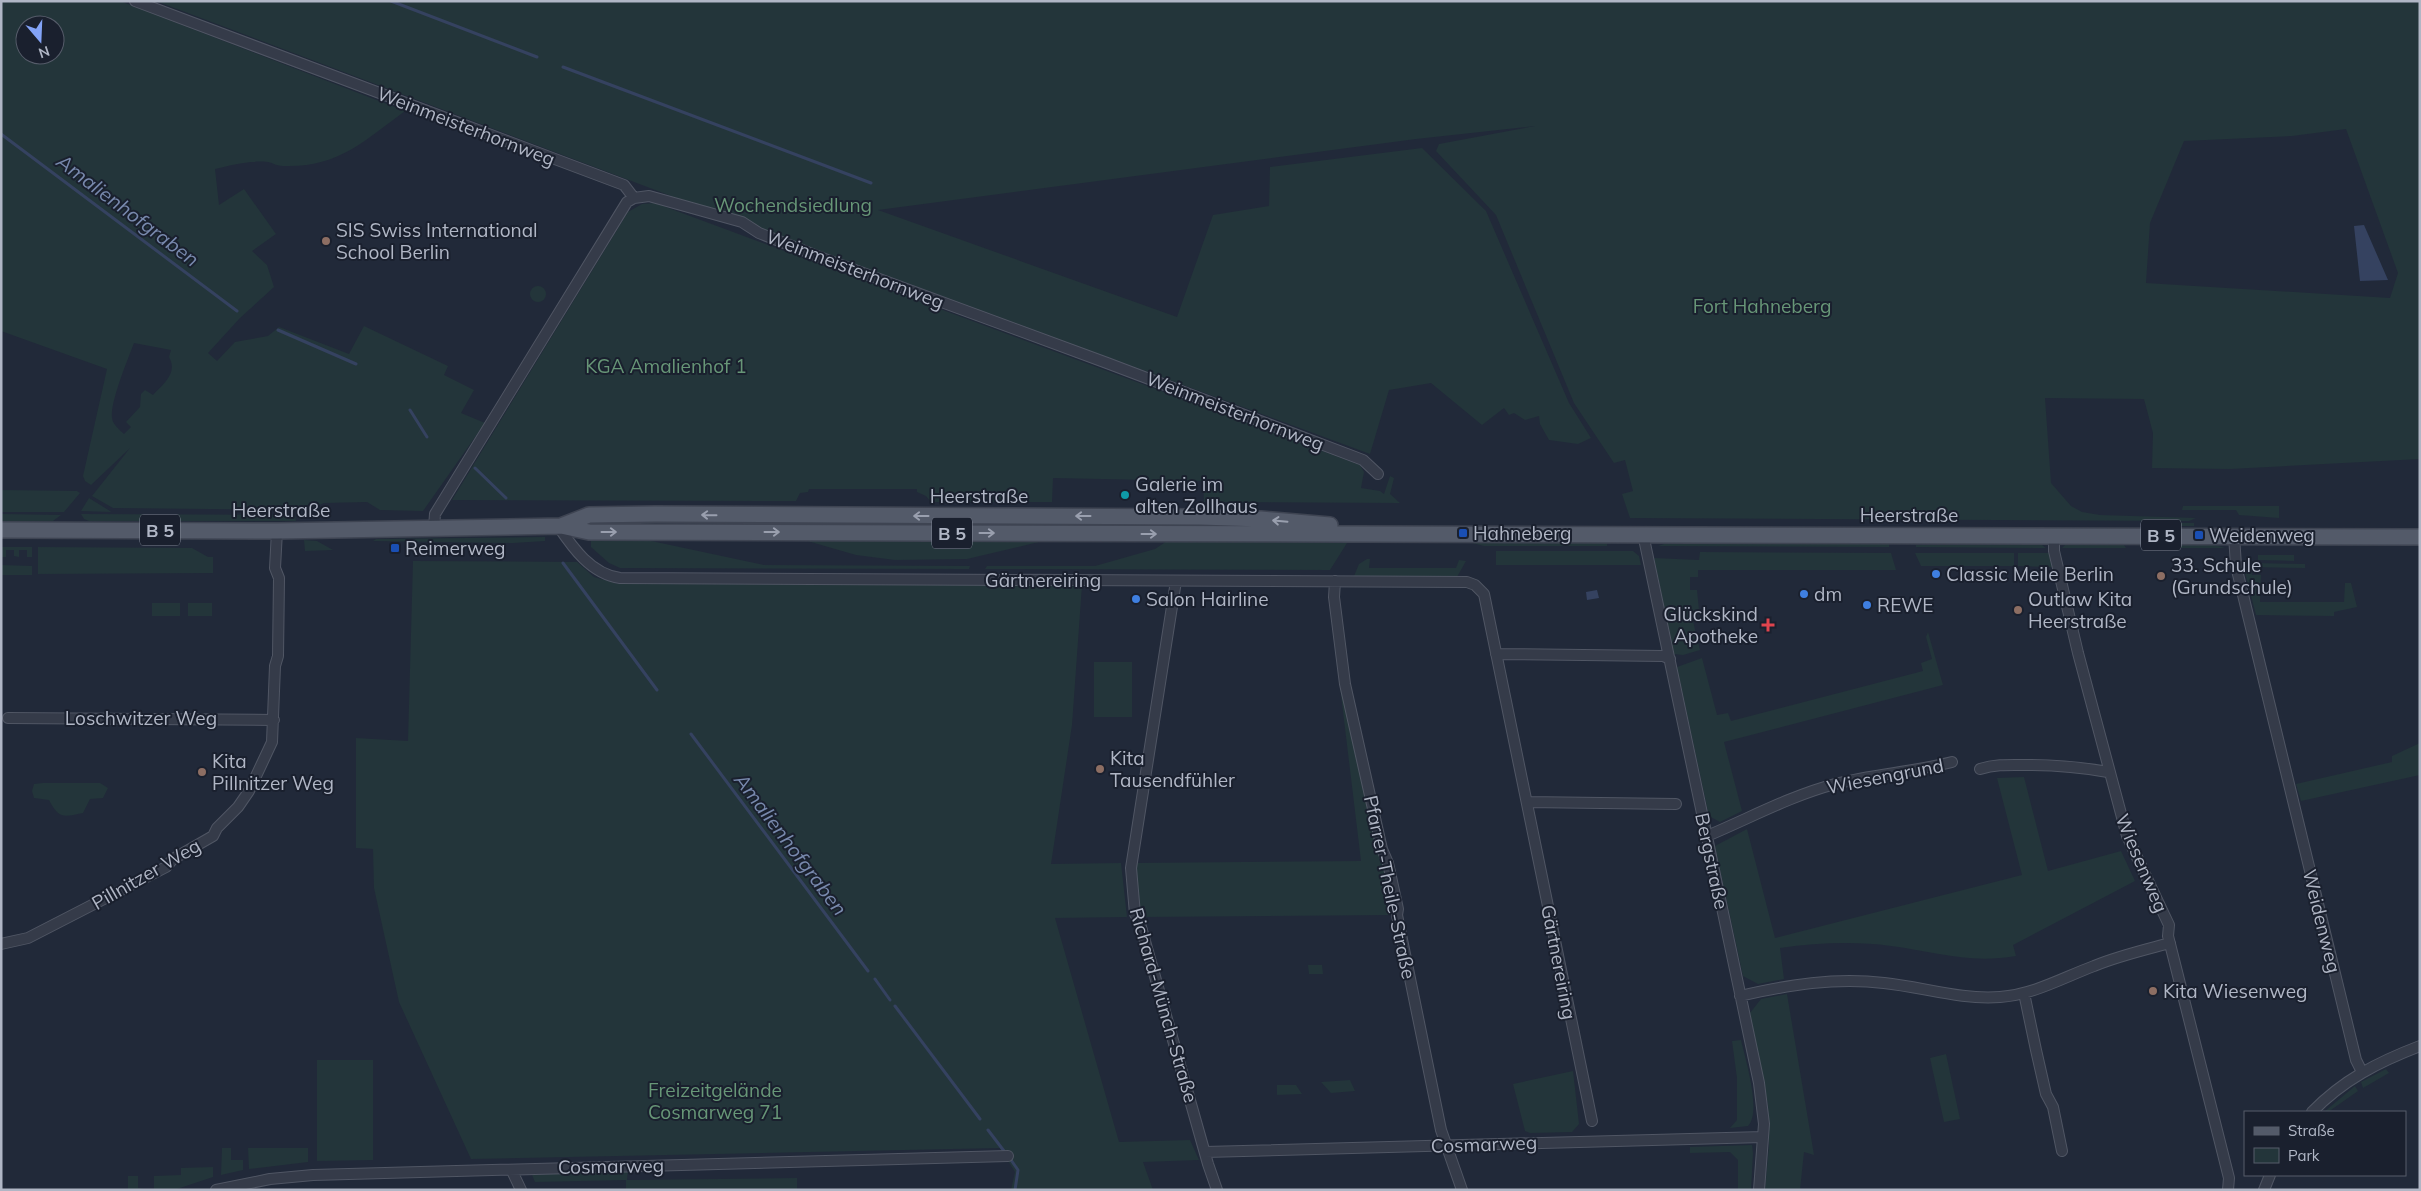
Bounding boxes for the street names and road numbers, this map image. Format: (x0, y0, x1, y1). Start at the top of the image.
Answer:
street label: Weinmeisterhornweg (374, 81, 558, 171)
street label: Weinmeisterhornweg (763, 224, 947, 314)
street label: Weinmeisterhornweg (1143, 366, 1327, 456)
street label: Heerstraße (930, 484, 1028, 508)
street label: Heerstraße (232, 498, 330, 522)
street label: Heerstraße (1860, 503, 1958, 527)
road number: B 5 (140, 514, 180, 546)
road number: B 5 (932, 518, 972, 548)
road number: B 5 (2141, 520, 2181, 550)
street label: Gärtnereiring (985, 568, 1101, 592)
street label: Loschwitzer Weg (65, 706, 217, 730)
street label: Wiesengrund (1824, 753, 1946, 799)
street label: Pfarrer-Theile-Straße (1359, 793, 1421, 981)
street label: Wiesenweg (2110, 810, 2174, 916)
street label: Bergstraße (1690, 811, 1734, 911)
street label: Pillnitzer Weg (87, 833, 205, 915)
street label: Weidenweg (2298, 867, 2346, 975)
street label: Gärtnereiring (1536, 903, 1582, 1021)
street label: Richard-Münch-Straße (1125, 905, 1203, 1105)
street label: Cosmarweg (1430, 1130, 1538, 1158)
street label: Cosmarweg (558, 1153, 664, 1179)

